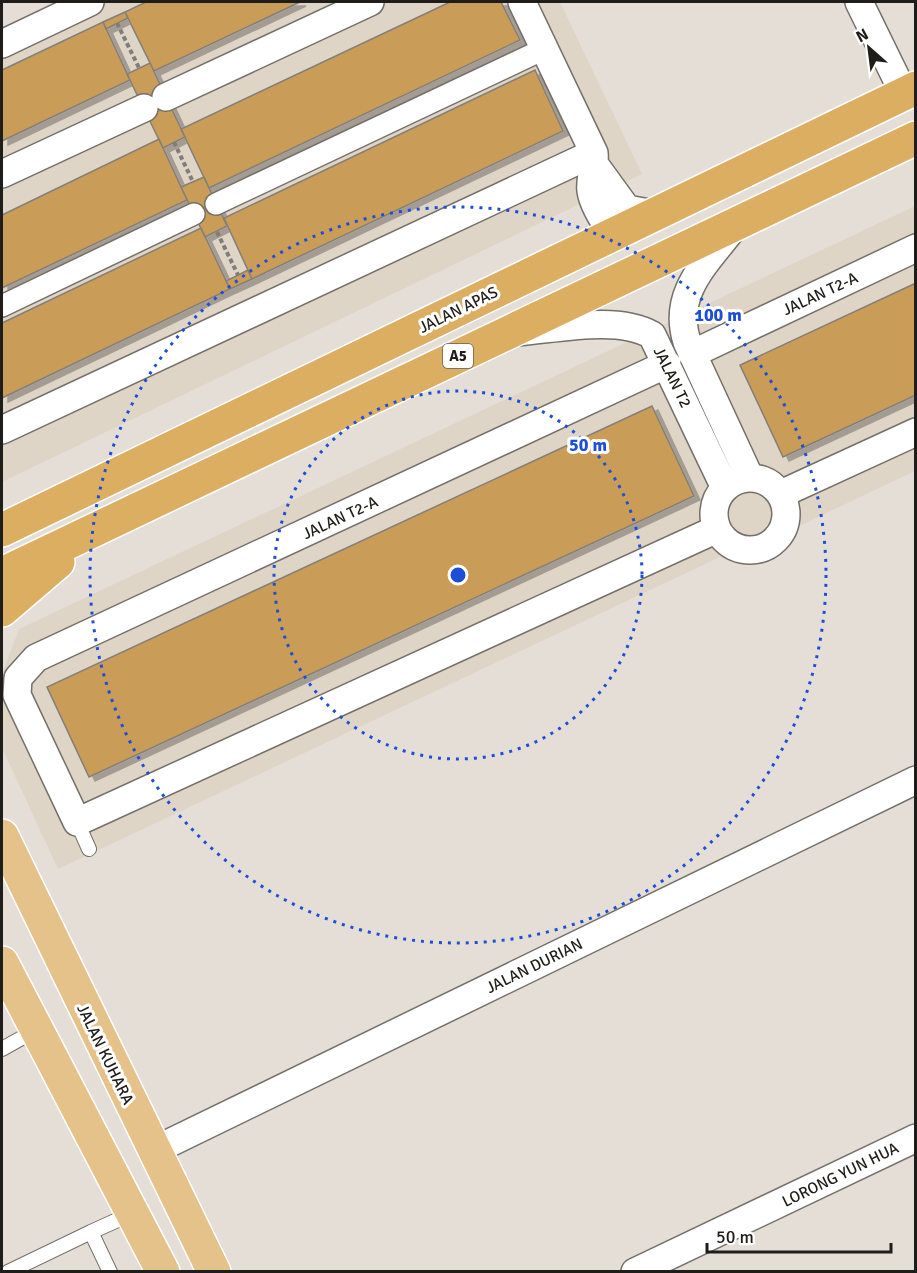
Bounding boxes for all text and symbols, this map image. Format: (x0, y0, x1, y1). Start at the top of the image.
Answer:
north arrow (839, 18, 899, 78)
text: N (853, 24, 872, 47)
street label: JALAN T2-A (780, 268, 862, 320)
street label: JALAN APAS (416, 282, 501, 338)
text: 100 m (694, 304, 742, 326)
road number: A5 (443, 344, 473, 368)
street label: JALAN T2 (649, 344, 695, 411)
text: 50 m (569, 434, 607, 456)
street label: JALAN T2-A (300, 492, 382, 544)
centre of rings (448, 565, 468, 585)
street label: JALAN DURIAN (483, 934, 586, 998)
street label: JALAN KUHARA (72, 1001, 138, 1108)
street label: LORONG YUN HUA (779, 1138, 902, 1212)
scale bar (707, 1216, 892, 1254)
text: 50 m (716, 1226, 754, 1248)

